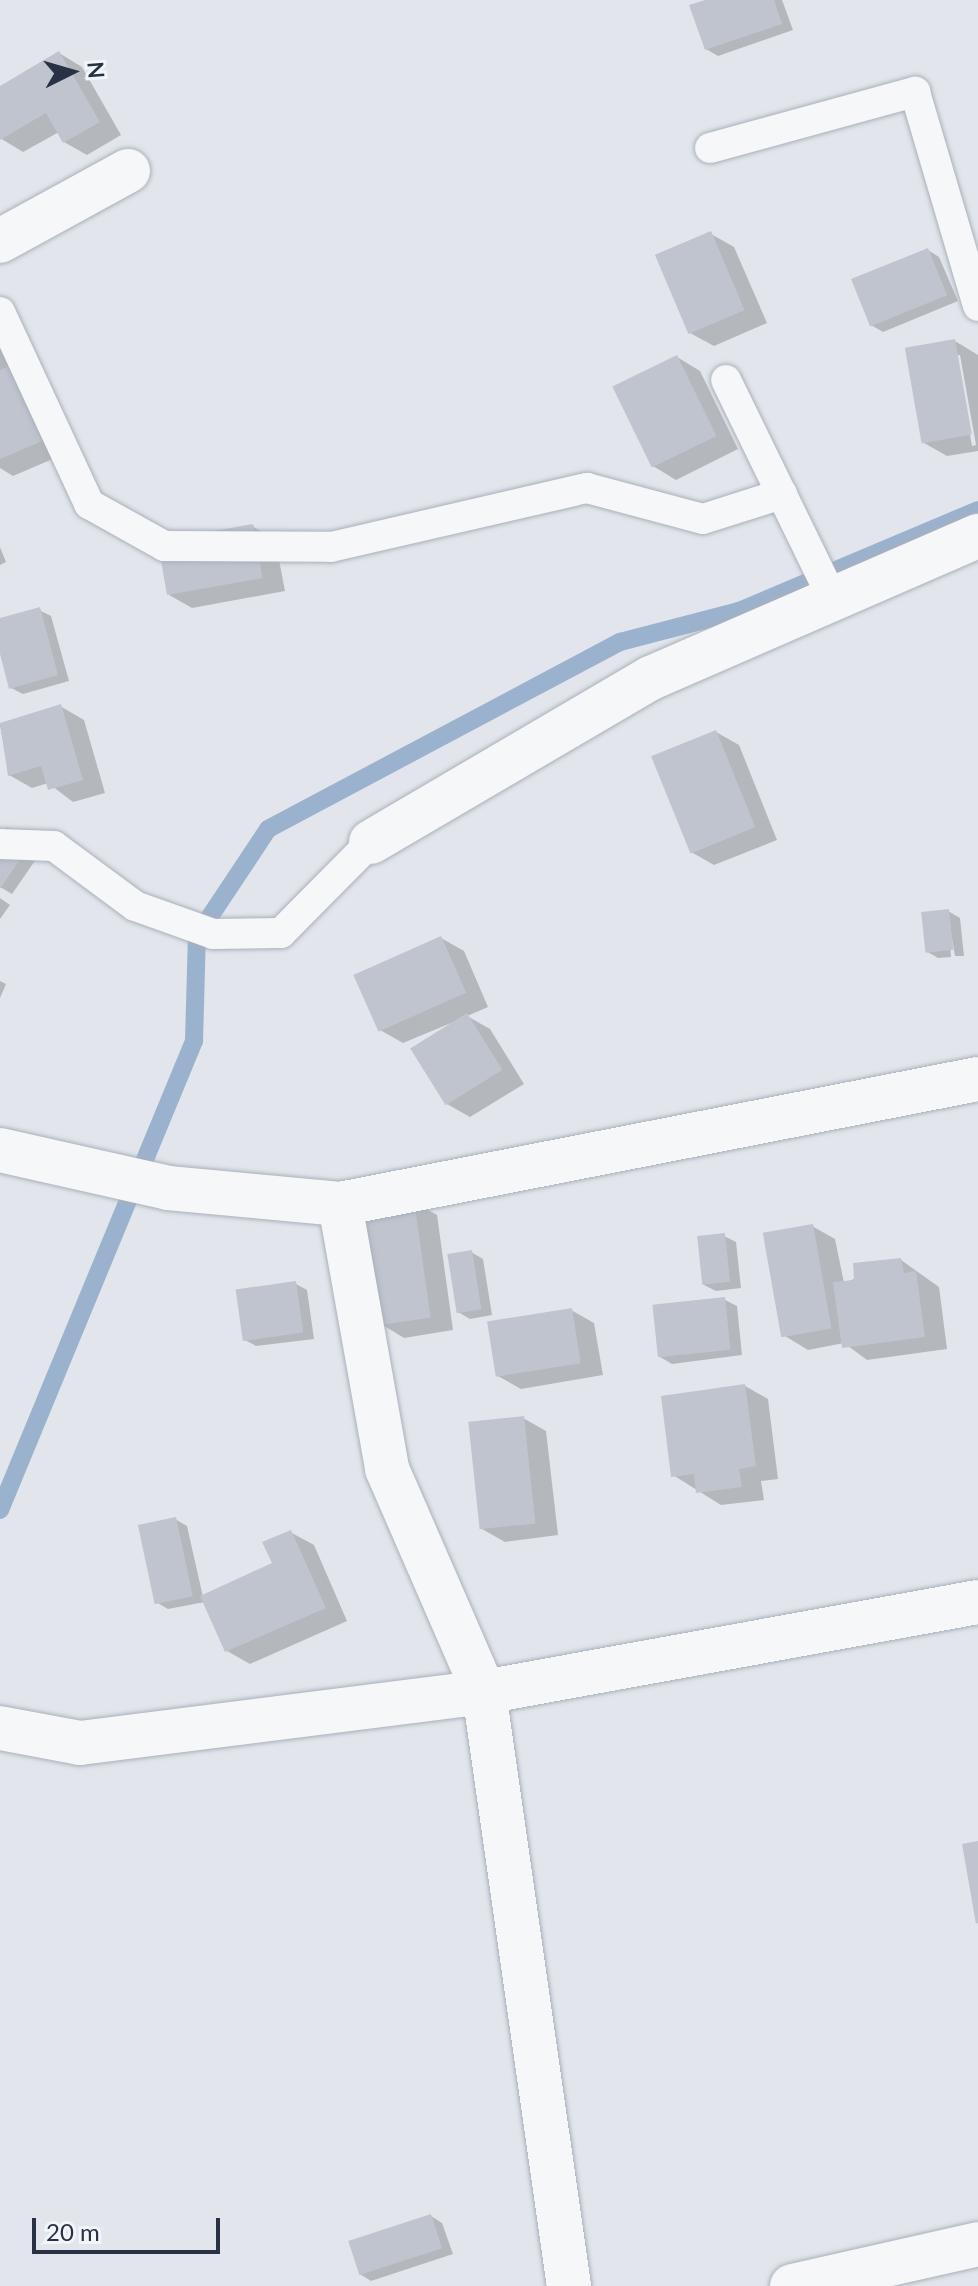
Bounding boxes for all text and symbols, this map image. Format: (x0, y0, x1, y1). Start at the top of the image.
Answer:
north arrow (32, 32, 112, 112)
text: N (82, 60, 111, 79)
scale bar (36, 2202, 224, 2252)
text: 20 m (46, 2217, 100, 2246)

